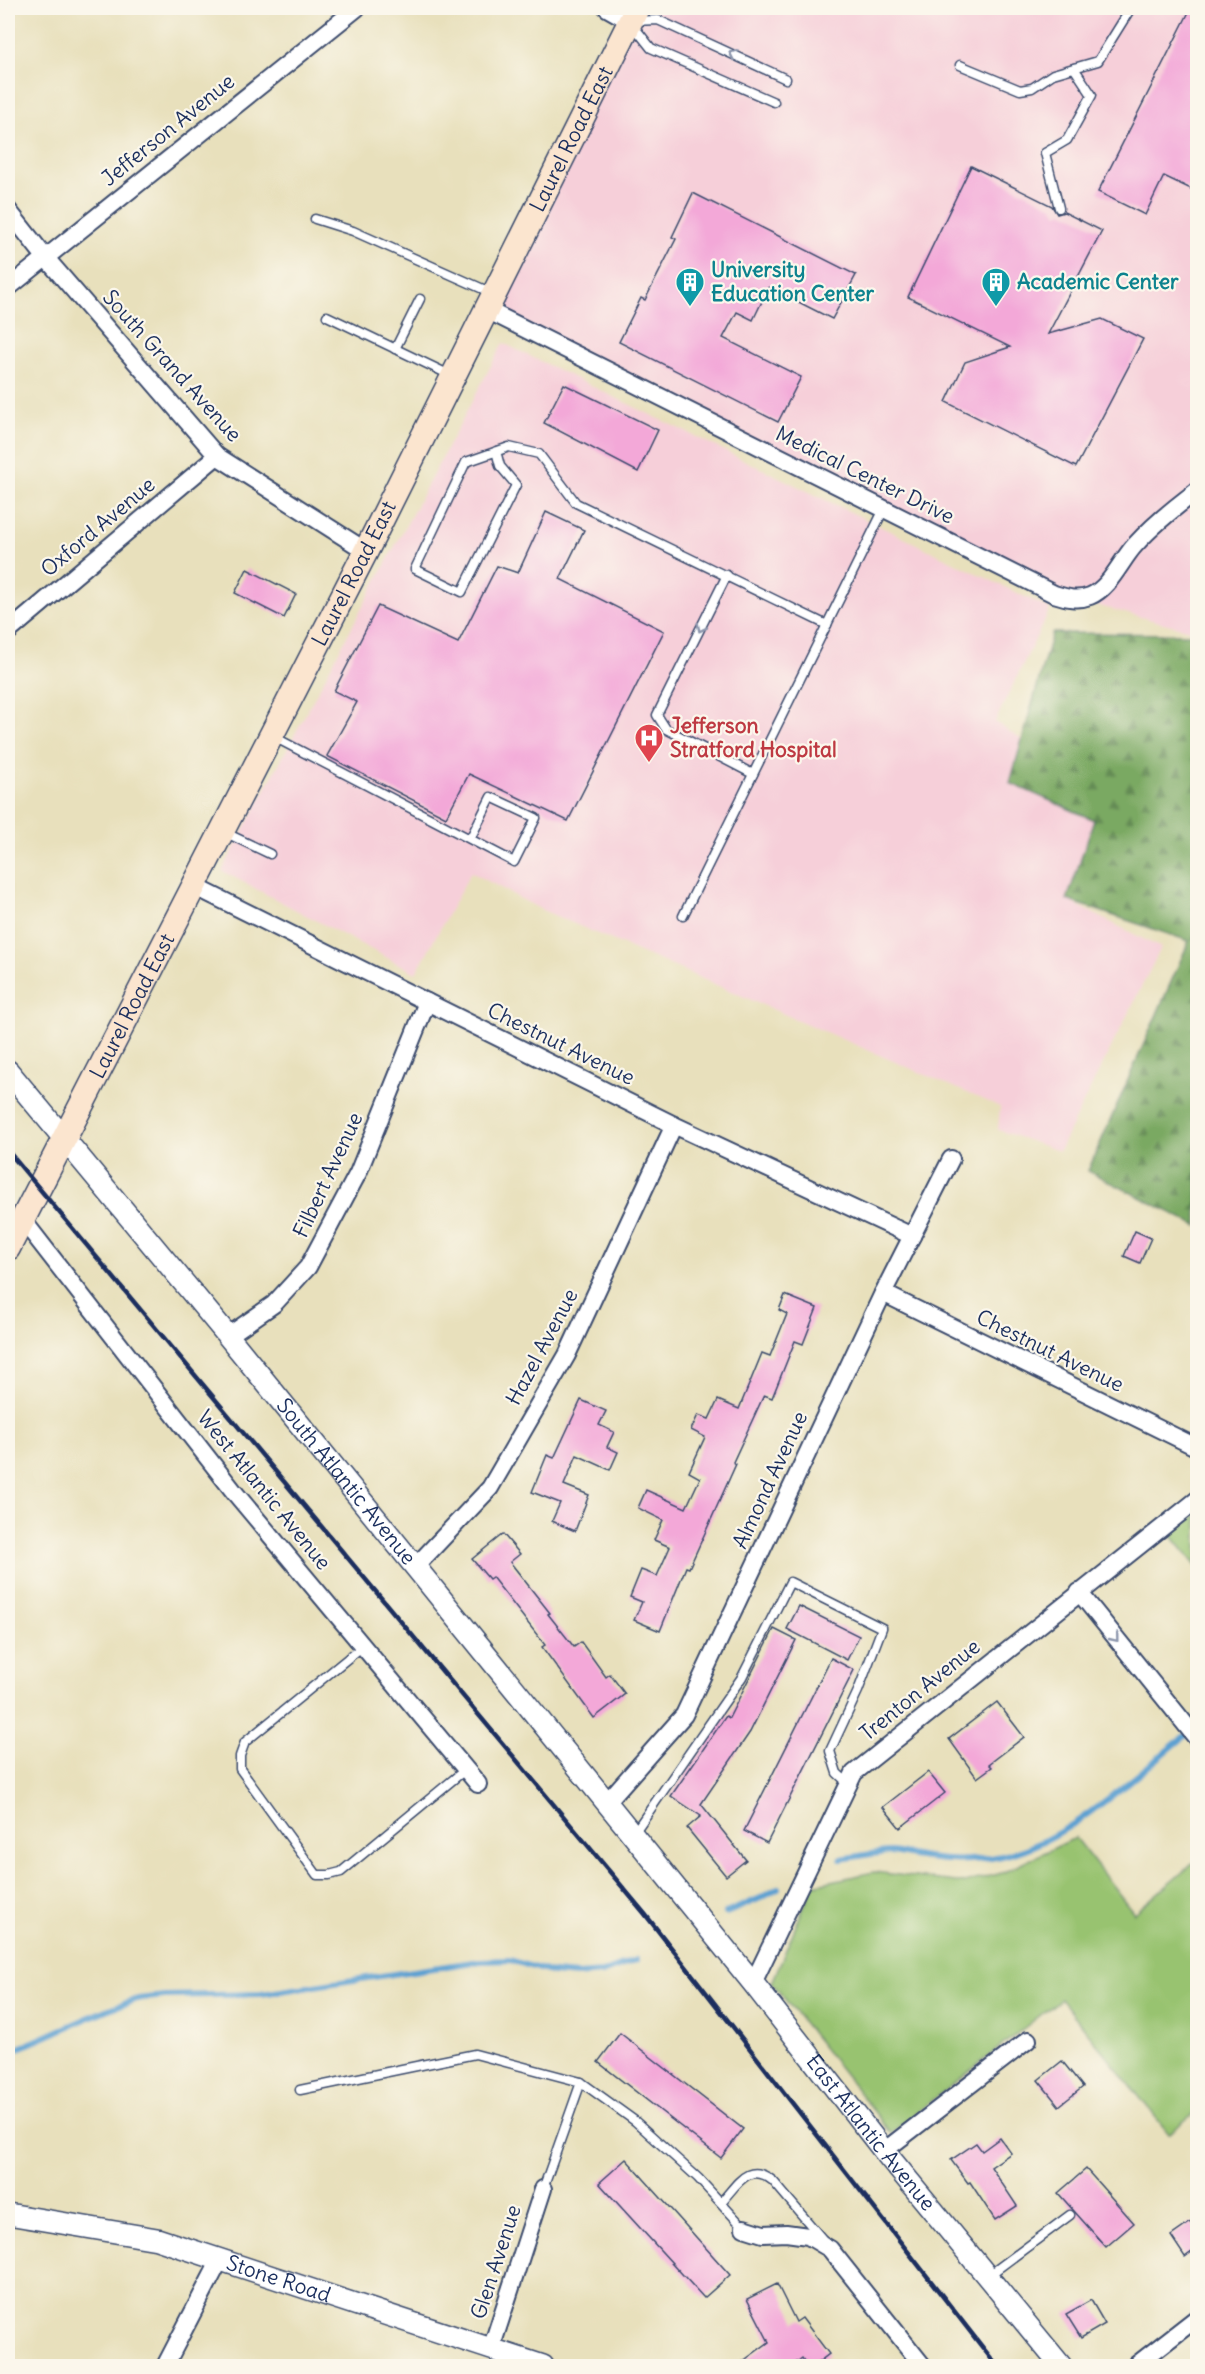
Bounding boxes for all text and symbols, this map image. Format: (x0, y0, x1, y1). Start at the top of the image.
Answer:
one-way arrow (728, 50, 739, 62)
street label: Laurel Road East (523, 61, 619, 216)
street label: Jefferson Avenue (95, 68, 240, 192)
place label: University Education Center (711, 256, 875, 307)
building icon: University Education Center (674, 266, 706, 308)
building icon: Academic Center (980, 266, 1012, 308)
place label: Academic Center (1017, 268, 1179, 295)
street label: South Grand Avenue (97, 284, 248, 447)
street label: Medical Center Drive (771, 420, 959, 530)
street label: Oxford Avenue (35, 471, 160, 582)
street label: Laurel Road East (305, 496, 402, 651)
one-way arrow (697, 621, 708, 632)
place label: Jefferson Stratford Hospital (670, 712, 837, 763)
hospital icon: Jefferson Stratford Hospital (633, 722, 665, 764)
street label: Laurel Road East (83, 929, 180, 1083)
street label: Chestnut Avenue (483, 996, 639, 1091)
street label: Filbert Avenue (287, 1108, 368, 1242)
street label: Hazel Avenue (500, 1284, 584, 1410)
street label: Chestnut Avenue (972, 1303, 1128, 1398)
street label: South Atlantic Avenue (271, 1392, 422, 1570)
street label: West Atlantic Avenue (192, 1404, 337, 1575)
street label: Almond Avenue (726, 1407, 813, 1553)
one-way arrow (1108, 1631, 1119, 1642)
street label: Trenton Avenue (854, 1633, 985, 1746)
street label: East Atlantic Avenue (801, 2049, 942, 2216)
street label: Glen Avenue (464, 2201, 527, 2322)
street label: Stone Road (223, 2249, 334, 2308)

